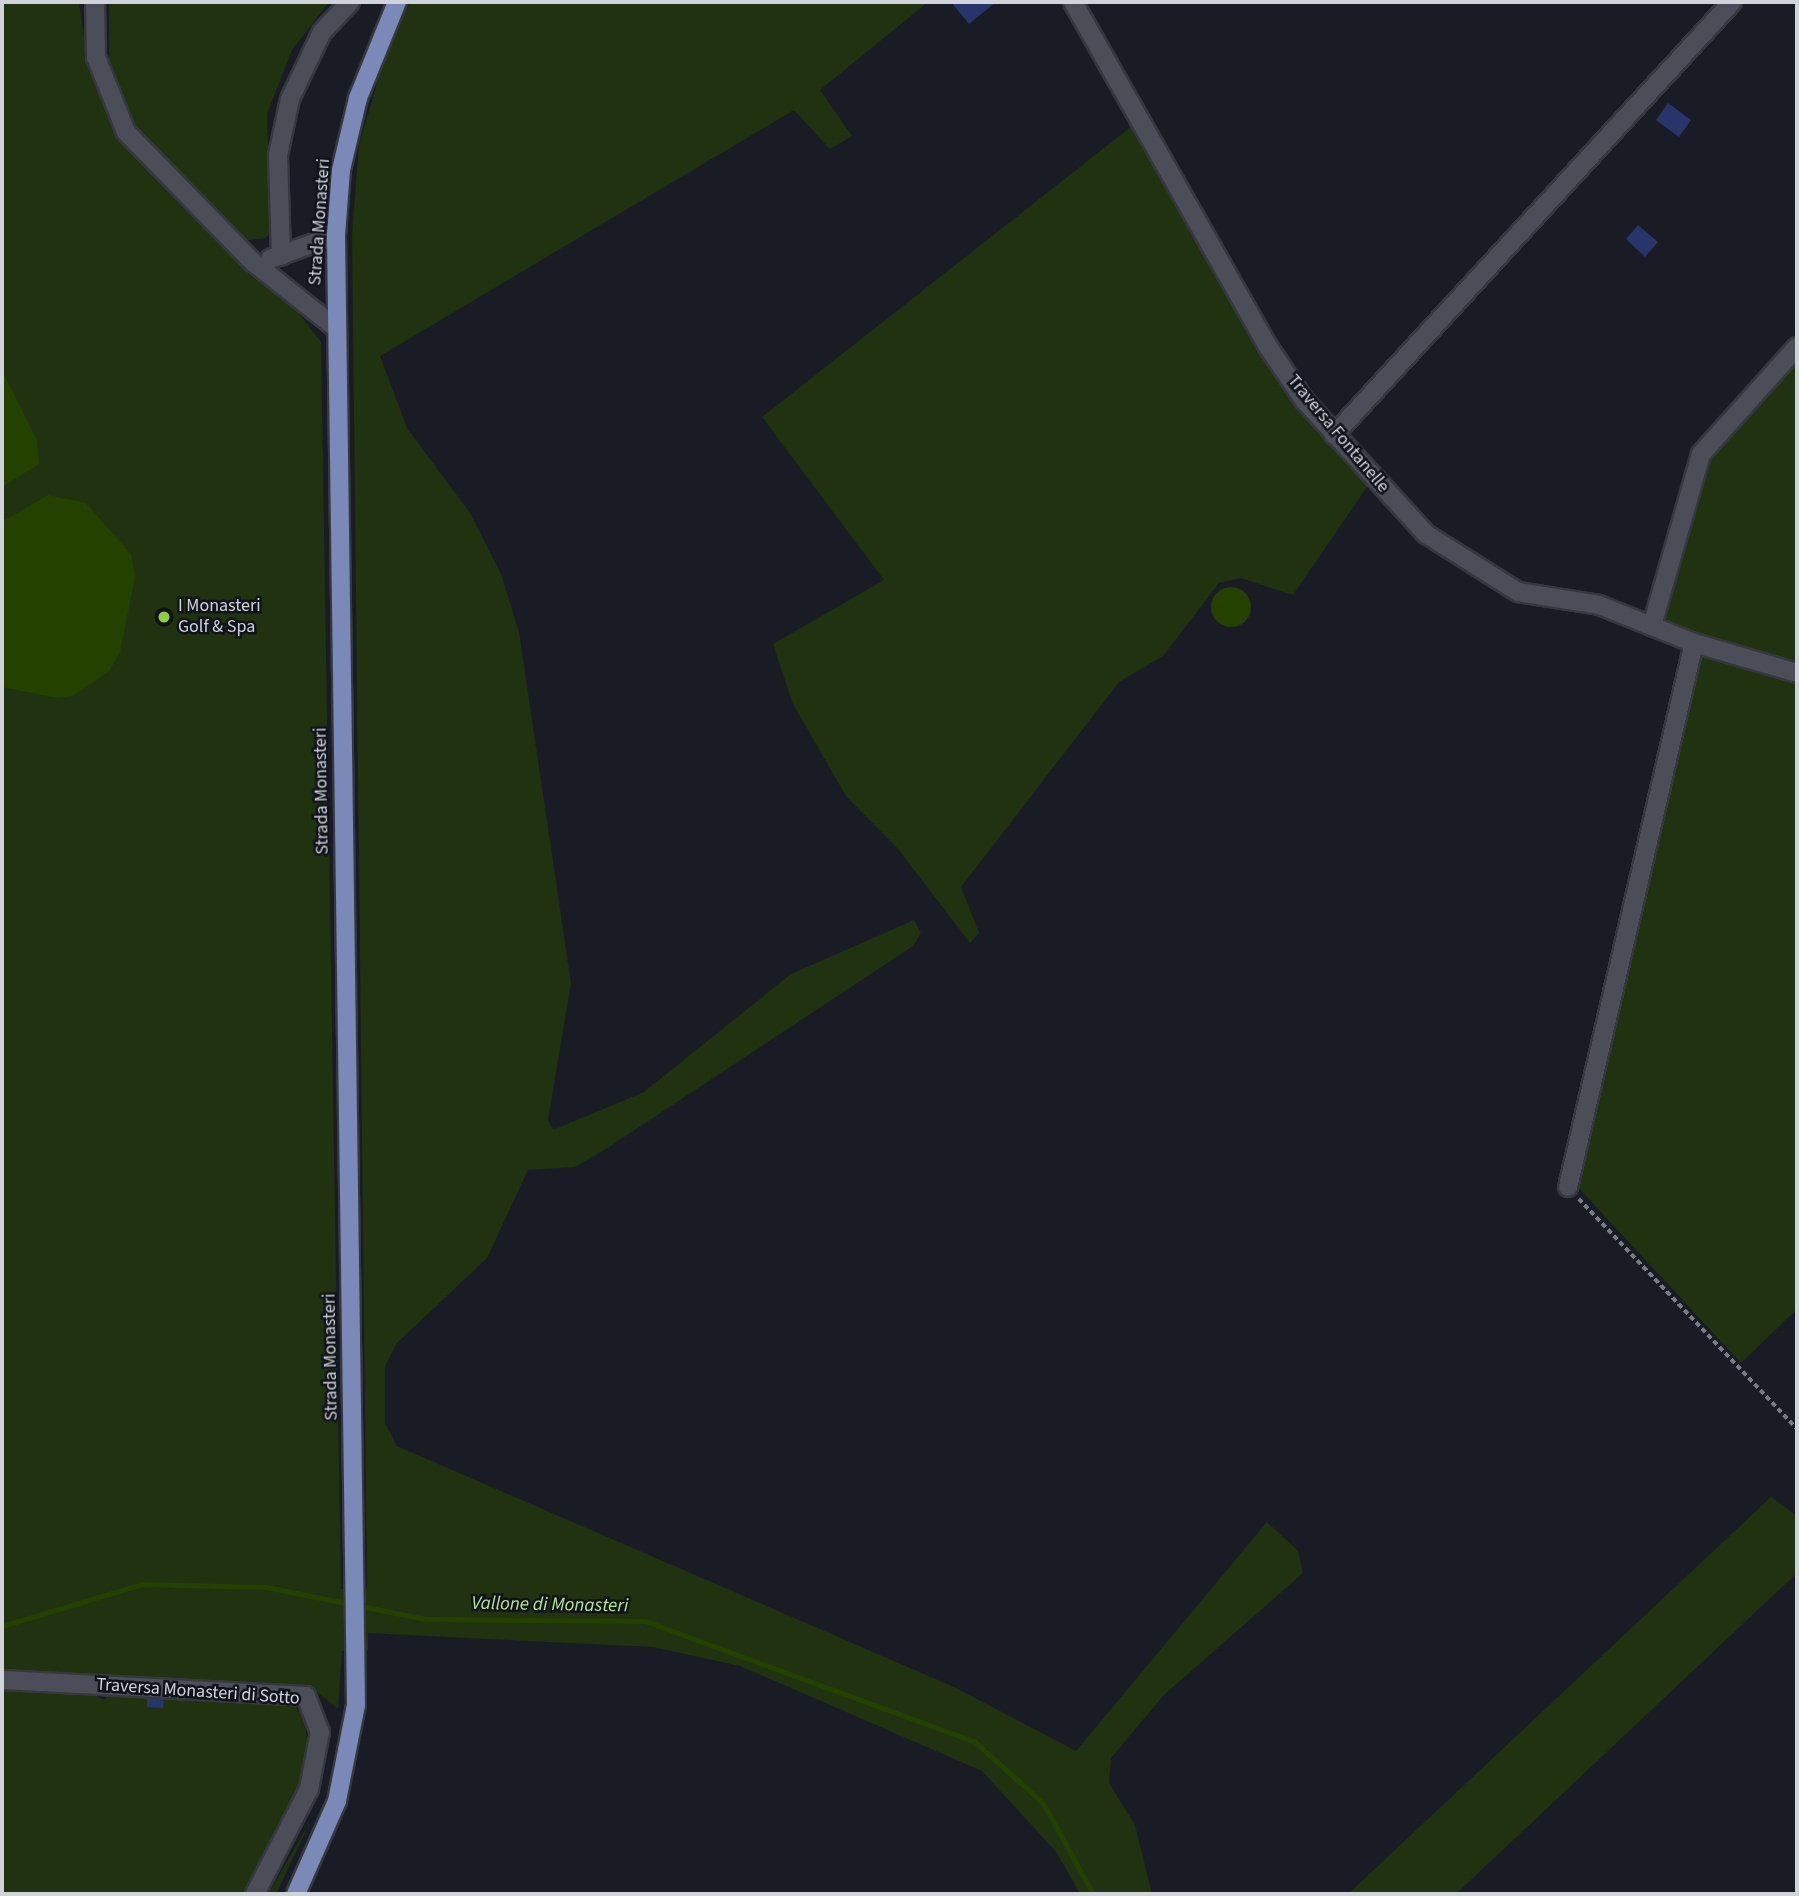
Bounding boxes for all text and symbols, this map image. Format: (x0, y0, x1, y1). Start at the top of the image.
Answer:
street label: Strada Monasteri (305, 158, 335, 286)
street label: Traversa Fontanelle (1282, 371, 1394, 497)
place label: I Monasteri Golf & Spa (178, 596, 261, 638)
marker: I Monasteri Golf & Spa (156, 609, 172, 625)
street label: Strada Monasteri (310, 727, 334, 855)
street label: Strada Monasteri (319, 1293, 343, 1421)
water label: Vallone di Monasteri (471, 1592, 629, 1618)
street label: Traversa Monasteri di Sotto (96, 1674, 300, 1710)

